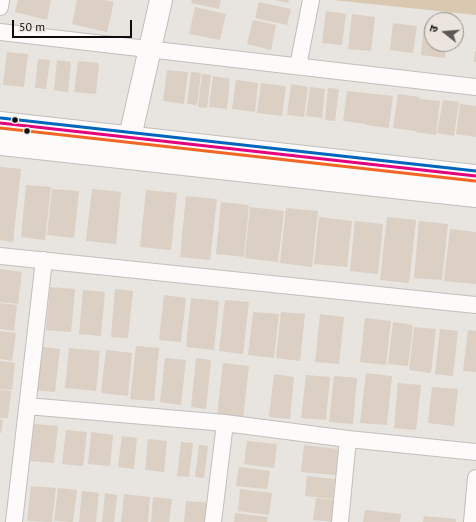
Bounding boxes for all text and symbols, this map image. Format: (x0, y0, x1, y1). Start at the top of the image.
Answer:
scale bar (14, 12, 134, 38)
north arrow (424, 12, 464, 52)
text: 50 m (19, 19, 45, 34)
text: उ (426, 24, 441, 34)
unlabelled marker (10, 115, 20, 125)
unlabelled marker (22, 126, 32, 136)

